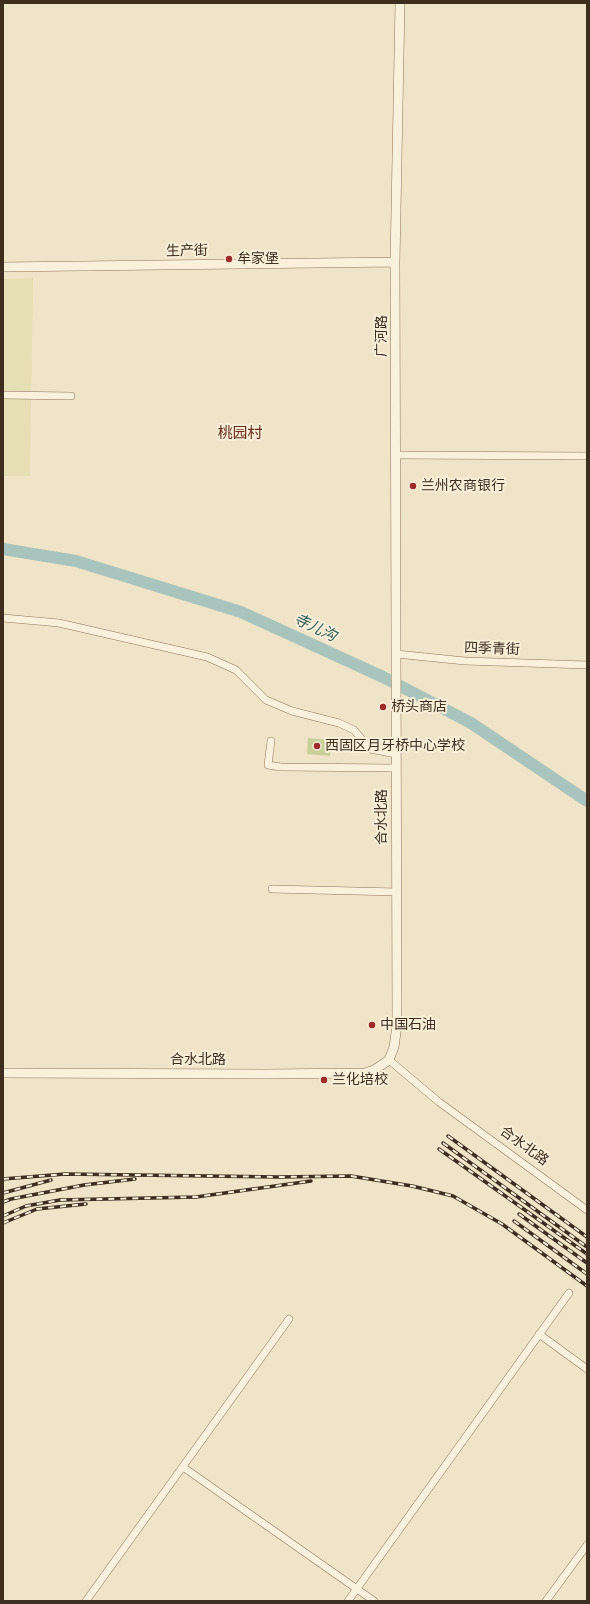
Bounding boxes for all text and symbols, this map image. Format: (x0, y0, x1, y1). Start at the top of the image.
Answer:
street label: 生产街 (166, 242, 208, 260)
place label: 牟家堡 (237, 251, 279, 267)
marker: 牟家堡 (224, 254, 234, 264)
street label: 广河路 (374, 315, 390, 357)
district label: 桃园村 (218, 425, 262, 443)
place label: 兰州农商银行 (421, 478, 505, 494)
marker: 兰州农商银行 (408, 481, 418, 491)
water label: 寺儿沟 (291, 610, 339, 646)
street label: 四季青街 (464, 640, 520, 658)
place label: 桥头商店 (391, 699, 447, 715)
marker: 桥头商店 (378, 702, 388, 712)
place label: 西固区月牙桥中心学校 (325, 738, 465, 754)
marker: 西固区月牙桥中心学校 (312, 741, 322, 751)
street label: 合水北路 (374, 789, 390, 845)
place label: 中国石油 (380, 1017, 436, 1033)
marker: 中国石油 (367, 1020, 377, 1030)
street label: 合水北路 (170, 1052, 226, 1068)
place label: 兰化培校 (332, 1072, 388, 1088)
marker: 兰化培校 (319, 1075, 329, 1085)
street label: 合水北路 (496, 1123, 552, 1169)

